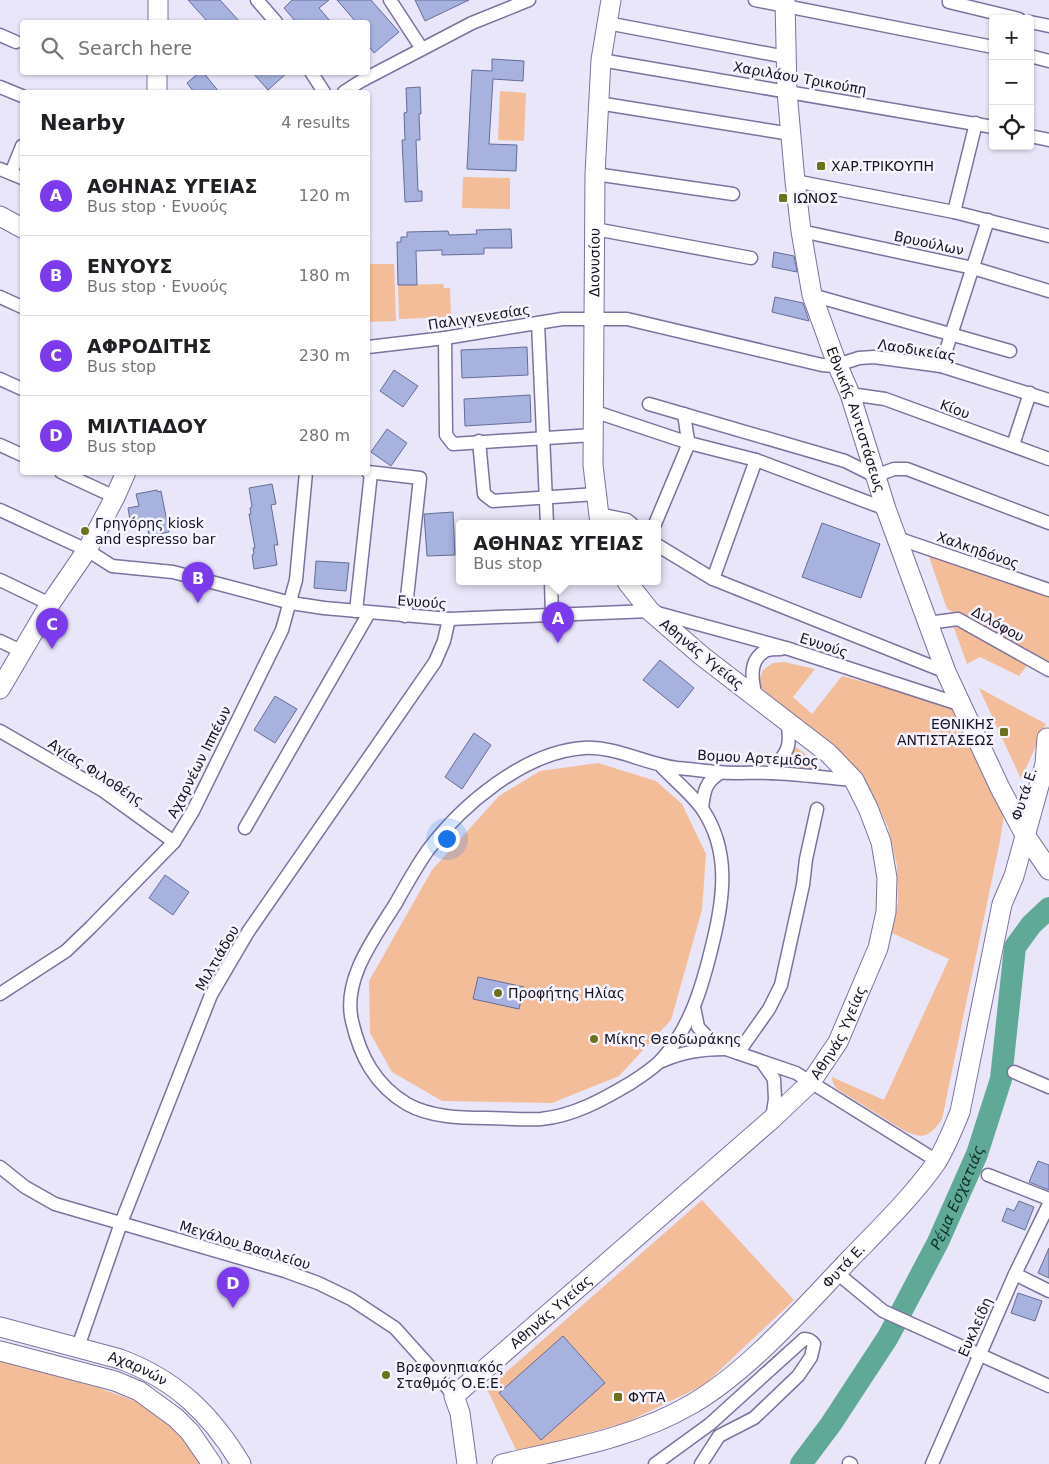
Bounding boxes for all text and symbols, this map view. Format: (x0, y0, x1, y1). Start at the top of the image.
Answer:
map controls (989, 15, 1034, 150)
button: + (989, 15, 1034, 60)
search box (20, 20, 370, 75)
icon: search (38, 34, 66, 62)
text: Search here (78, 37, 192, 59)
street label: Χαριλάου Τρικούπη (732, 58, 868, 98)
button: − (989, 60, 1034, 105)
button: locate (989, 105, 1034, 150)
text: Nearby (40, 111, 125, 135)
text: 4 results (281, 113, 350, 132)
place label: ΧΑΡ.ΤΡΙΚΟΥΠΗ (831, 158, 934, 174)
marker: ΧΑΡ.ΤΡΙΚΟΥΠΗ (815, 160, 827, 172)
text: ΑΘΗΝΑΣ ΥΓΕΙΑΣ (87, 175, 258, 197)
text: A (50, 186, 62, 205)
text: 120 m (299, 186, 350, 205)
place label: ΙΩΝΟΣ (793, 190, 838, 206)
marker: ΙΩΝΟΣ (777, 192, 789, 204)
text: Bus stop · Ενυούς (87, 197, 228, 216)
street label: Διονυσίου (586, 228, 603, 297)
street label: Βρυούλων (893, 228, 966, 258)
text: ΕΝΥΟΥΣ (87, 255, 173, 277)
text: B (50, 266, 62, 285)
text: 180 m (299, 266, 350, 285)
text: Bus stop · Ενυούς (87, 277, 228, 296)
street label: Παλιγγενεσίας (427, 301, 531, 333)
text: ΑΦΡΟΔΙΤΗΣ (87, 335, 212, 357)
street label: Λαοδικείας (877, 336, 957, 364)
street label: Εθνικής Αντιστάσεως (823, 345, 888, 495)
text: C (50, 346, 62, 365)
text: 230 m (299, 346, 350, 365)
text: Bus stop (87, 357, 156, 376)
street label: Κίου (938, 396, 972, 422)
text: ΜΙΛΤΙΑΔΟΥ (87, 415, 207, 437)
text: D (49, 426, 63, 445)
text: 280 m (299, 426, 350, 445)
text: Bus stop (87, 437, 156, 456)
place label: Γρηγόρης kiosk and espresso bar (95, 515, 216, 547)
popup (456, 520, 661, 585)
marker: Γρηγόρης kiosk and espresso bar (79, 525, 91, 537)
street label: Χαλκηδόνος (935, 528, 1021, 572)
text: ΑΘΗΝΑΣ ΥΓΕΙΑΣ (473, 532, 644, 554)
text: Bus stop (473, 554, 542, 573)
pin: B (182, 562, 214, 603)
street label: Ενυούς (397, 592, 447, 612)
pin: A (542, 602, 574, 643)
street label: Διλόφου (969, 603, 1027, 645)
pin: C (36, 608, 68, 649)
street label: Αθηνάς Υγείας (657, 615, 747, 693)
street label: Ενυούς (798, 630, 850, 660)
street label: Αχαρνέων Ιππέων (164, 703, 234, 821)
place label: ΕΘΝΙΚΗΣ ΑΝΤΙΣΤΑΣΕΩΣ (897, 716, 994, 748)
marker: ΕΘΝΙΚΗΣ ΑΝΤΙΣΤΑΣΕΩΣ (998, 726, 1010, 738)
street label: Αγίας Φιλοθέης (45, 735, 147, 809)
street label: Βομου Αρτεμιδος (697, 747, 819, 769)
street label: Φυτά Ε. (1008, 766, 1040, 822)
your location (434, 826, 460, 852)
street label: Μιλτιάδου (192, 923, 242, 993)
street label: Αθηνάς Υγείας (807, 983, 869, 1082)
place label: Προφήτης Ηλίας (508, 985, 625, 1001)
marker: Προφήτης Ηλίας (492, 987, 504, 999)
place label: Μίκης Θεοδωράκης (604, 1031, 742, 1047)
marker: Μίκης Θεοδωράκης (588, 1033, 600, 1045)
water label: Ρέμα Εσχατιάς (927, 1143, 988, 1253)
street label: Μεγάλου Βασιλείου (178, 1217, 312, 1273)
street label: Φυτά Ε. (819, 1240, 868, 1291)
pin: D (217, 1267, 249, 1308)
street label: Αθηνάς Υγείας (507, 1272, 595, 1352)
street label: Ευκλείδη (955, 1295, 995, 1359)
street label: Αχαρνών (107, 1348, 170, 1389)
place label: Βρεφονηπιακός Σταθμός Ο.Ε.Ε. (396, 1359, 504, 1391)
marker: Βρεφονηπιακός Σταθμός Ο.Ε.Ε. (380, 1369, 392, 1381)
place label: ΦΥΤΑ (628, 1389, 666, 1405)
marker: ΦΥΤΑ (612, 1391, 624, 1403)

